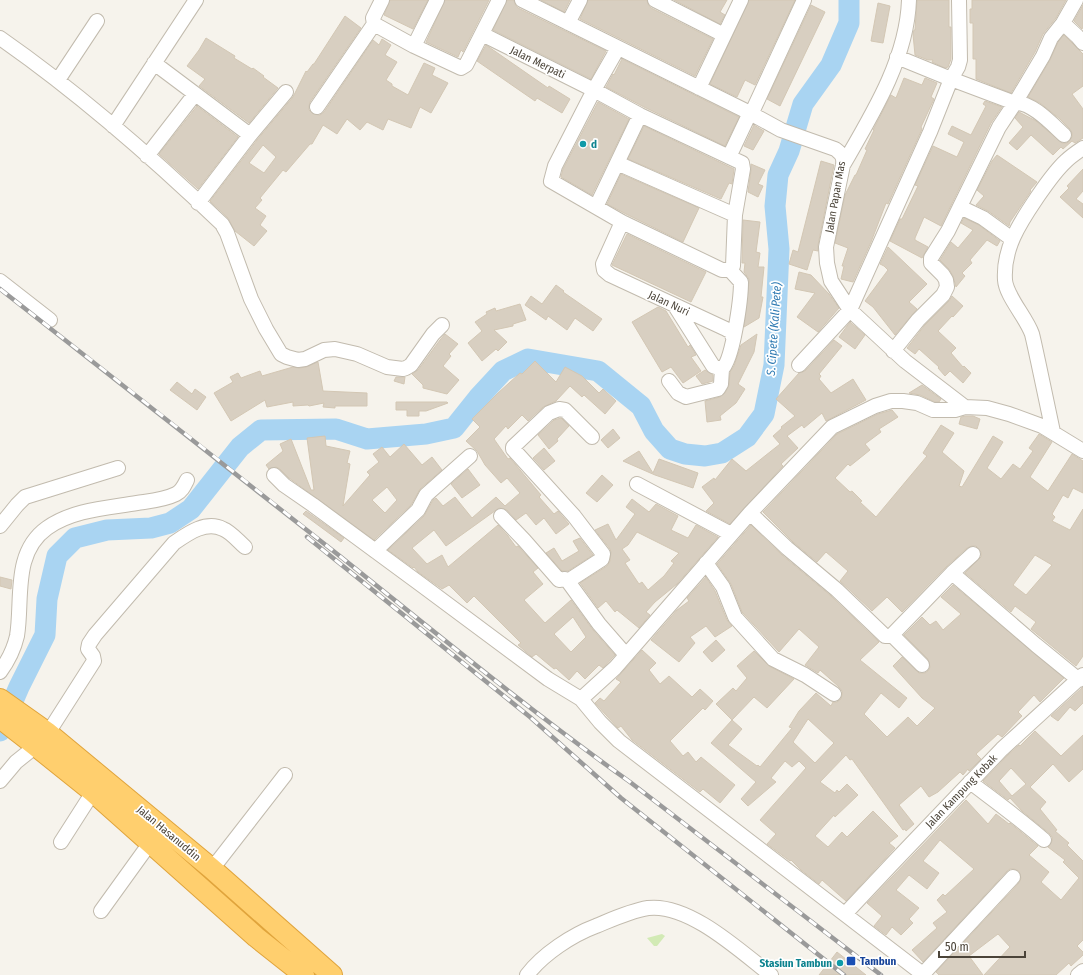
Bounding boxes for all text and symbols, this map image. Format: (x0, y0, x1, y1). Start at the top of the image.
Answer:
street label: Jalan Merpati (508, 44, 568, 81)
place label: d (591, 138, 597, 151)
marker: d (578, 139, 588, 149)
street label: Jalan Papan Mas (823, 160, 848, 234)
water label: S. Cipete (Kali Pete) (763, 281, 784, 377)
street label: Jalan Nuri (646, 288, 692, 319)
street label: Jalan Kampung Kobak (923, 751, 1000, 831)
street label: Jalan Hasanuddin (134, 803, 203, 864)
scale bar (939, 933, 1025, 959)
text: 50 m (945, 940, 969, 954)
marker: Tambun (845, 955, 857, 967)
place label: Tambun (860, 955, 896, 968)
place label: Stasiun Tambun (760, 957, 832, 970)
marker: Stasiun Tambun (835, 958, 845, 968)

